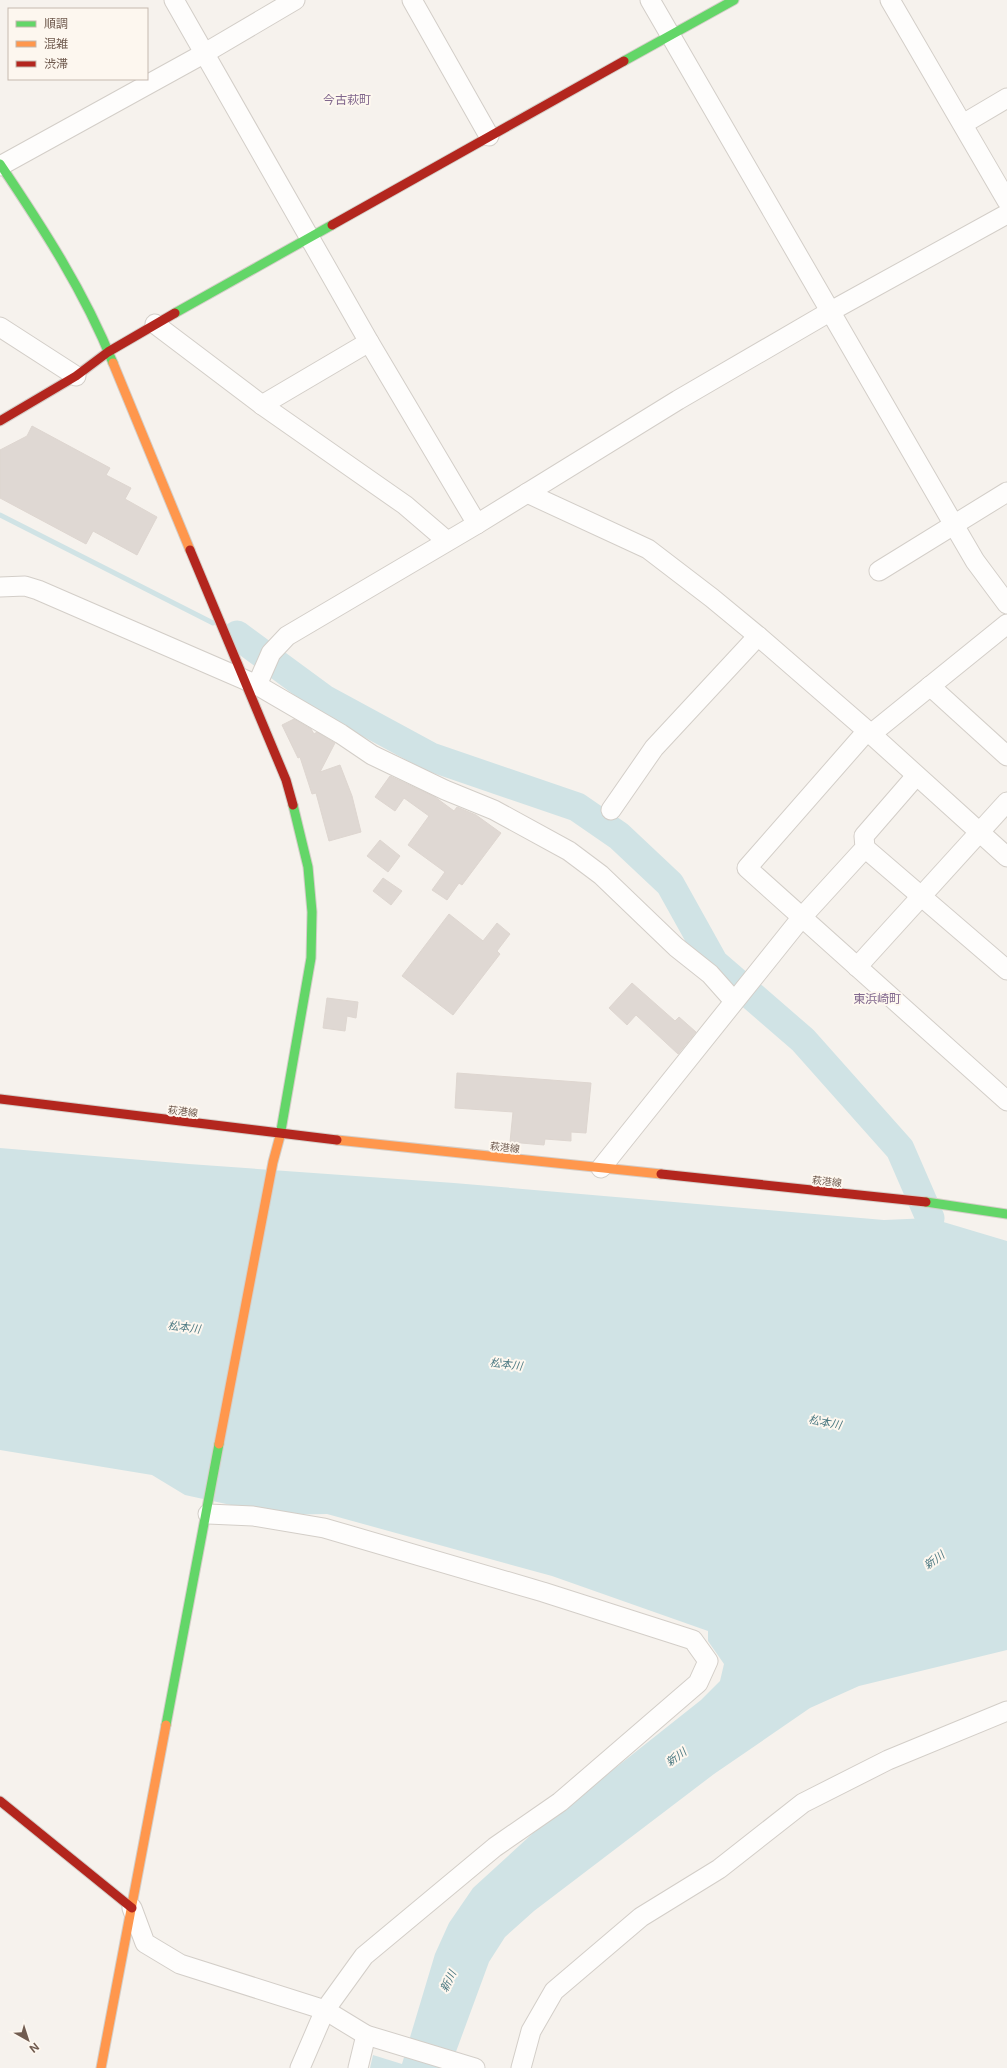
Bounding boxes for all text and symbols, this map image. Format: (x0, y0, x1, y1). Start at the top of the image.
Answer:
legend (8, 8, 148, 80)
text: 順調 (44, 16, 68, 31)
text: 混雑 (44, 36, 68, 51)
text: 渋滞 (44, 56, 68, 71)
district label: 今古萩町 (323, 92, 371, 107)
district label: 東浜崎町 (853, 991, 901, 1006)
street label: 萩港線 (167, 1103, 199, 1119)
street label: 萩港線 (489, 1139, 521, 1155)
street label: 萩港線 (811, 1173, 843, 1189)
water label: 松本川 (167, 1318, 202, 1336)
water label: 松本川 (489, 1355, 524, 1373)
water label: 松本川 (807, 1412, 844, 1432)
water label: 新川 (921, 1547, 948, 1572)
water label: 新川 (663, 1744, 690, 1769)
water label: 新川 (437, 1967, 460, 1994)
north arrow (8, 2020, 48, 2060)
text: N (27, 2040, 42, 2056)

